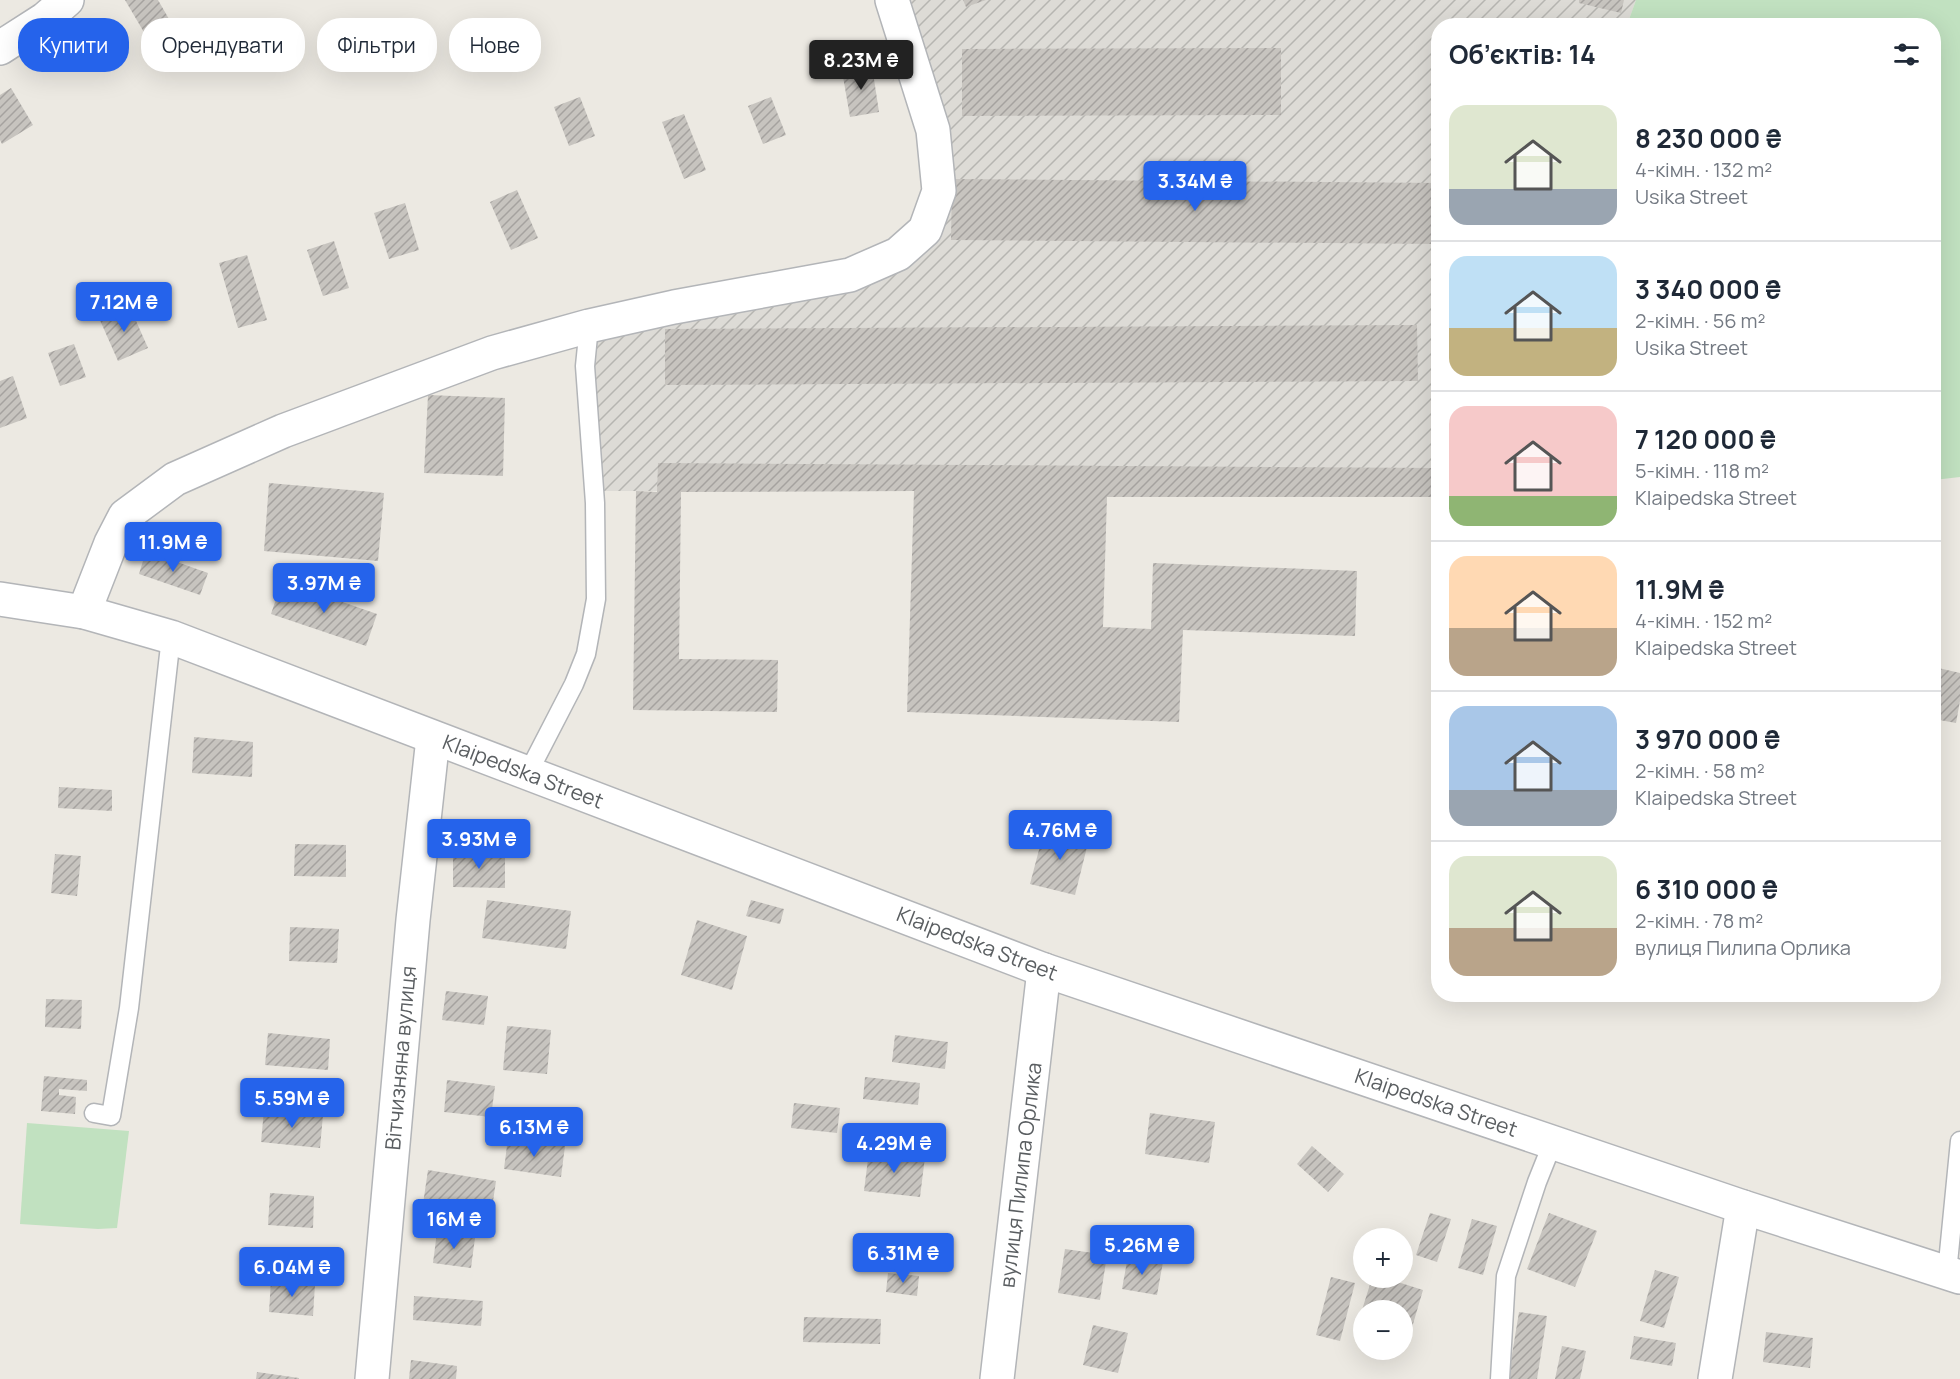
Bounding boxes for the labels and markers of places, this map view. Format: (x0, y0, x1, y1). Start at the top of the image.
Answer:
pin: 8.23M ₴ (806, 40, 916, 91)
pin: 3.34M ₴ (1140, 161, 1250, 212)
pin: 7.12M ₴ (69, 282, 179, 333)
pin: 11.9M ₴ (118, 522, 228, 573)
pin: 3.97M ₴ (269, 563, 379, 614)
pin: 4.76M ₴ (1005, 810, 1115, 861)
pin: 3.93M ₴ (424, 819, 534, 870)
pin: 5.59M ₴ (237, 1078, 347, 1129)
pin: 6.13M ₴ (479, 1107, 589, 1158)
pin: 4.29M ₴ (839, 1123, 949, 1174)
pin: 16M ₴ (412, 1199, 496, 1250)
pin: 5.26M ₴ (1087, 1225, 1197, 1276)
pin: 6.31M ₴ (848, 1233, 958, 1284)
pin: 6.04M ₴ (237, 1247, 347, 1298)

